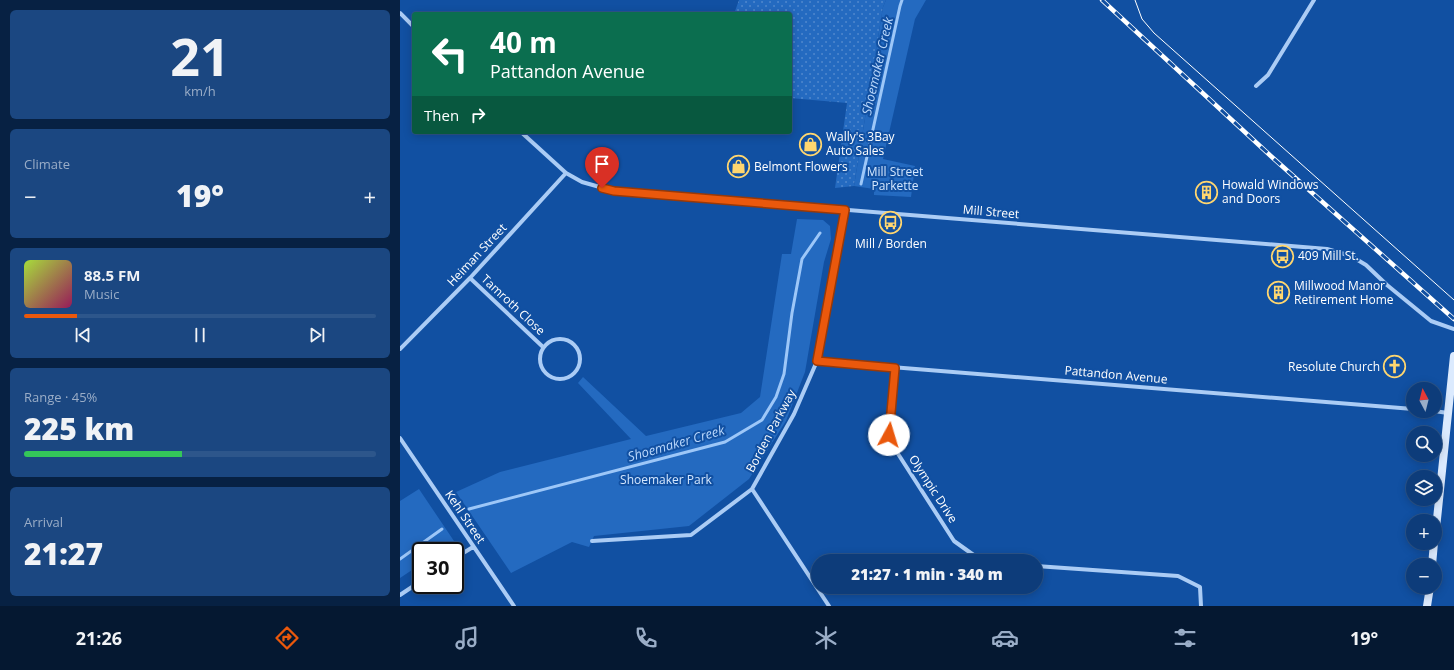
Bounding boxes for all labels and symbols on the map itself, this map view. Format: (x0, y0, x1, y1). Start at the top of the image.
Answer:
water label: Shoemaker Creek (857, 15, 897, 117)
place label: Wally's 3Bay Auto Sales (826, 128, 896, 159)
shop icon: Wally's 3Bay Auto Sales (798, 131, 824, 157)
pin (585, 147, 619, 188)
shop icon: Belmont Flowers (726, 154, 752, 180)
place label: Belmont Flowers (754, 158, 848, 175)
park label: Mill Street Parkette (867, 163, 923, 194)
place label: Howald Windows and Doors (1222, 176, 1319, 207)
building icon: Howald Windows and Doors (1194, 179, 1220, 205)
street label: Mill Street (962, 201, 1020, 222)
bus stop icon: Mill / Borden (878, 210, 904, 236)
street label: Heiman Street (443, 219, 510, 290)
place label: Mill / Borden (855, 235, 927, 252)
bus stop icon: 409 Mill St. (1270, 243, 1296, 269)
place label: 409 Mill St. (1298, 247, 1359, 264)
street label: Tamroth Close (478, 271, 549, 339)
place label: Millwood Manor Retirement Home (1294, 277, 1394, 308)
building icon: Millwood Manor Retirement Home (1266, 280, 1292, 306)
church icon: Resolute Church (1382, 354, 1408, 380)
place label: Resolute Church (1288, 358, 1380, 375)
street label: Pattandon Avenue (1064, 362, 1168, 387)
north arrow (1406, 382, 1442, 418)
street label: Borden Parkway (742, 386, 800, 475)
position arrow (868, 414, 910, 456)
water label: Shoemaker Creek (625, 420, 727, 465)
street label: Olympic Drive (905, 451, 962, 526)
park label: Shoemaker Park (620, 471, 713, 488)
street label: Kehl Street (441, 487, 490, 547)
speed limit sign: 30 (412, 542, 464, 594)

